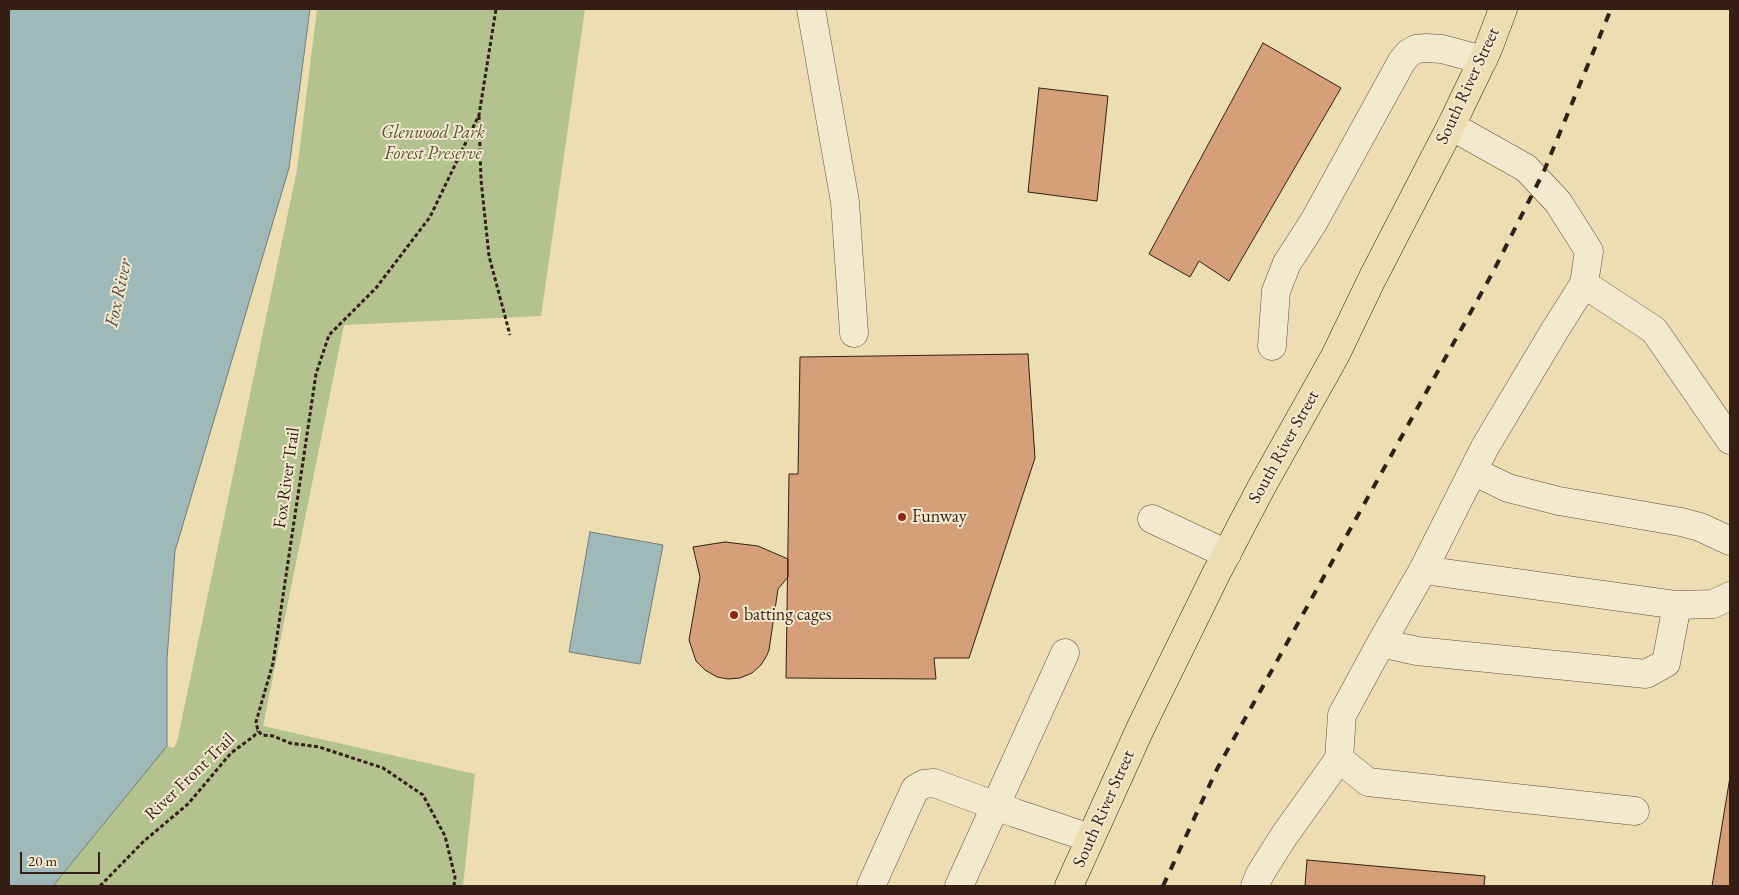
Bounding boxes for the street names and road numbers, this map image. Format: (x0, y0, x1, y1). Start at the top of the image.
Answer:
street label: South River Street (1432, 24, 1504, 148)
street label: South River Street (1244, 387, 1324, 507)
street label: Fox River Trail (269, 426, 305, 530)
street label: River Front Trail (141, 729, 239, 825)
street label: South River Street (1068, 747, 1140, 871)

